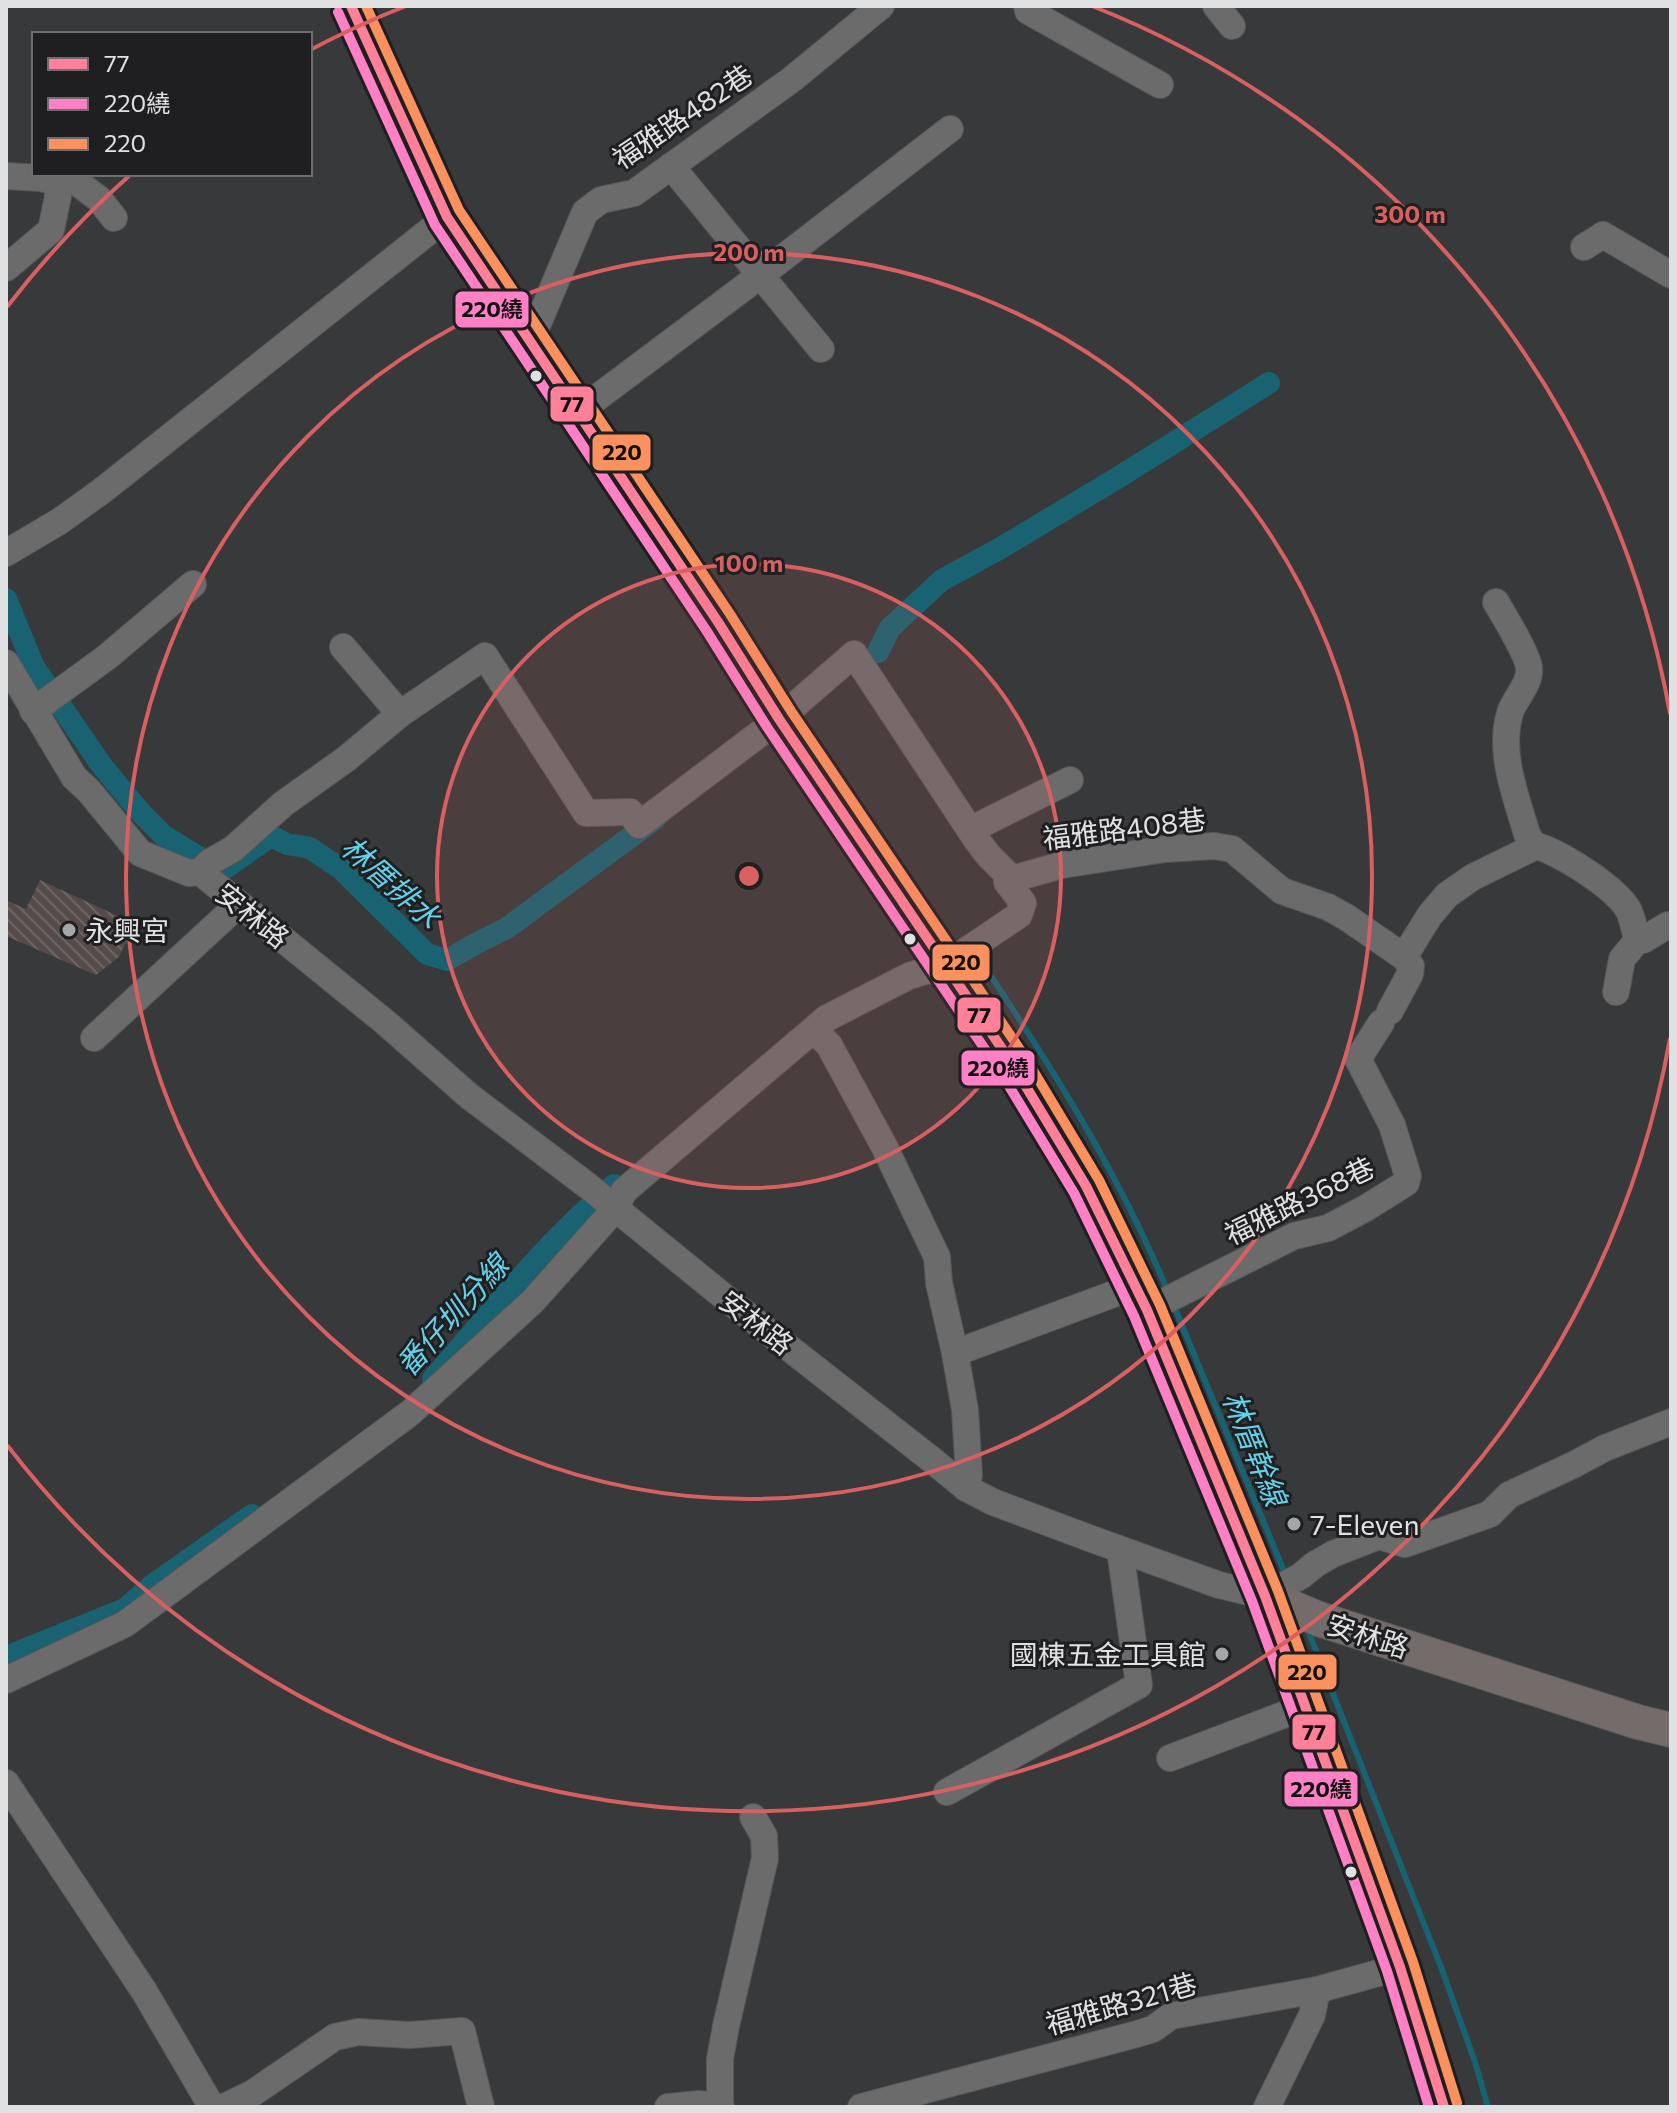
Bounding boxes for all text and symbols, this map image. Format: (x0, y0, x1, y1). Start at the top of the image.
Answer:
legend (32, 32, 312, 176)
text: 77 (104, 48, 129, 77)
street label: 福雅路482巷 (606, 57, 758, 175)
text: 220繞 (104, 88, 170, 117)
text: 220 (104, 128, 146, 157)
text: 300 m (1374, 199, 1446, 228)
text: 200 m (714, 237, 784, 266)
line badge: 220繞 (454, 290, 530, 329)
text: 220繞 (461, 295, 523, 322)
unlabelled marker (528, 368, 544, 384)
line badge: 77 (549, 385, 595, 423)
text: 77 (560, 390, 584, 417)
line badge: 220 (591, 433, 652, 472)
text: 220 (602, 438, 642, 465)
text: 100 m (715, 548, 783, 577)
street label: 福雅路408巷 (1041, 801, 1207, 855)
water label: 林厝排水 (335, 827, 450, 936)
centre of rings (735, 862, 763, 890)
street label: 安林路 (210, 875, 296, 955)
place label: 永興宮 (85, 913, 169, 947)
marker: 永興宮 (60, 921, 78, 939)
unlabelled marker (902, 931, 918, 947)
line badge: 220 (931, 943, 991, 982)
text: 220 (941, 948, 981, 975)
line badge: 77 (956, 996, 1002, 1034)
text: 77 (967, 1001, 991, 1028)
line badge: 220繞 (960, 1049, 1036, 1087)
text: 220繞 (967, 1054, 1029, 1081)
street label: 福雅路368巷 (1219, 1149, 1379, 1251)
water label: 番仔圳分線 (387, 1244, 517, 1382)
street label: 安林路 (713, 1283, 801, 1361)
water label: 林厝幹線 (1216, 1385, 1297, 1513)
place label: 7-Eleven (1310, 1507, 1419, 1541)
marker: 7-Eleven (1285, 1515, 1303, 1533)
street label: 安林路 (1323, 1606, 1413, 1664)
place label: 國棟五金工具館 (1010, 1637, 1206, 1671)
marker: 國棟五金工具館 (1213, 1645, 1231, 1663)
line badge: 220 (1277, 1653, 1338, 1691)
text: 220 (1287, 1658, 1327, 1685)
line badge: 77 (1291, 1713, 1337, 1751)
text: 77 (1302, 1718, 1326, 1745)
line badge: 220繞 (1283, 1770, 1359, 1808)
text: 220繞 (1290, 1775, 1352, 1802)
unlabelled marker (1343, 1864, 1359, 1880)
street label: 福雅路321巷 (1042, 1965, 1200, 2041)

